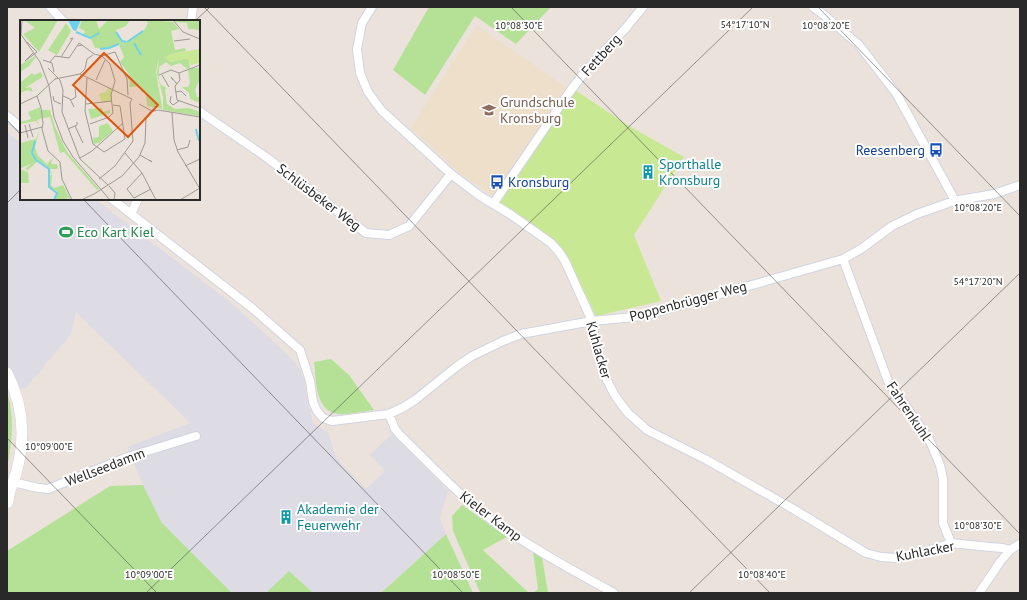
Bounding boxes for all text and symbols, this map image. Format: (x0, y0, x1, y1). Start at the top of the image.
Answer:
text: 54°17'10"N (720, 18, 770, 31)
text: 10°08'30"E (495, 19, 543, 32)
text: 10°08'20"E (802, 19, 850, 32)
inset map (20, 20, 200, 200)
street label: Fettberg (577, 30, 625, 80)
place label: Grundschule Kronsburg (500, 93, 575, 127)
school or university icon: Grundschule Kronsburg (481, 102, 497, 118)
place label: Reesenberg (856, 141, 925, 159)
bus stop icon: Reesenberg (928, 142, 944, 158)
place label: Sporthalle Kronsburg (659, 155, 721, 189)
street label: Schlüsbeker Weg (273, 159, 365, 235)
building icon: Sporthalle Kronsburg (640, 164, 656, 180)
place label: Kronsburg (508, 173, 569, 191)
bus stop icon: Kronsburg (489, 174, 505, 190)
text: 10°08'20"E (954, 201, 1002, 214)
place label: Eco Kart Kiel (77, 223, 154, 241)
sports icon: Eco Kart Kiel (58, 224, 74, 240)
text: 54°17'20"N (953, 275, 1003, 288)
street label: Poppenbrügger Weg (627, 277, 749, 325)
street label: Kuhlacker (582, 319, 616, 381)
street label: Fahrenkuhl (883, 378, 935, 444)
text: 10°09'00"E (25, 440, 73, 453)
street label: Wellseedamm (63, 444, 147, 490)
street label: Kieler Kamp (456, 487, 526, 545)
place label: Akademie der Feuerwehr (297, 500, 379, 534)
building icon: Akademie der Feuerwehr (278, 509, 294, 525)
text: 10°08'30"E (954, 519, 1002, 532)
street label: Kuhlacker (894, 536, 956, 565)
text: 10°09'00"E (125, 568, 173, 581)
text: 10°08'50"E (432, 568, 480, 581)
text: 10°08'40"E (738, 568, 786, 581)

